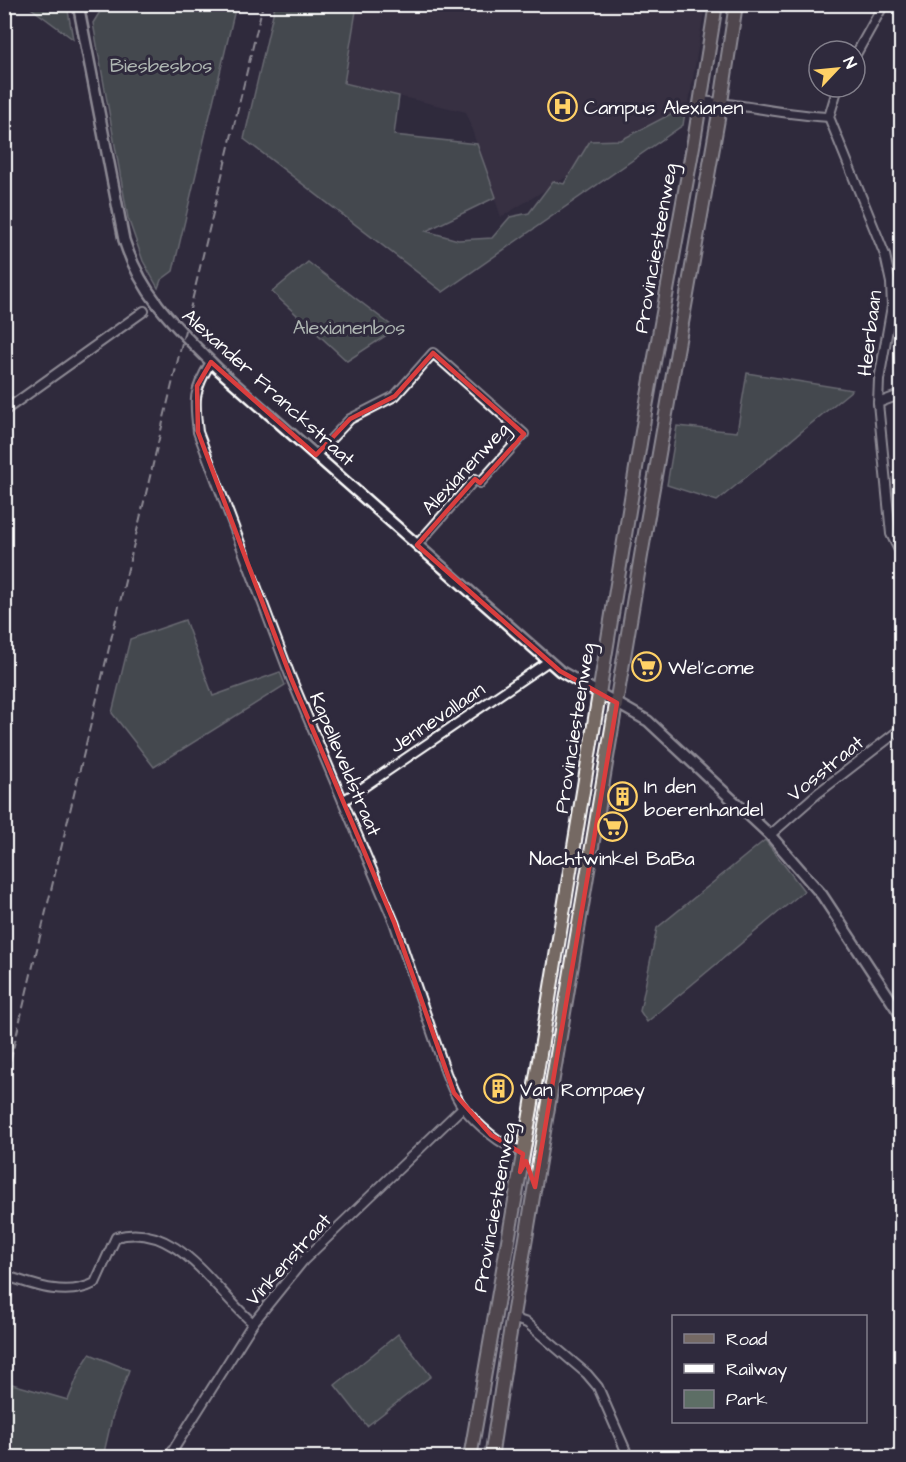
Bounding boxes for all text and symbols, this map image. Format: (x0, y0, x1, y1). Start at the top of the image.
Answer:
north arrow (807, 39, 867, 99)
park label: Biesbesbos (110, 52, 212, 80)
text: N (837, 54, 862, 72)
hospital icon: Campus Alexianen (547, 91, 579, 123)
place label: Campus Alexianen (584, 94, 743, 122)
street label: Provinciesteenweg (627, 161, 686, 335)
street label: Heerbaan (851, 289, 889, 378)
street label: Alexander Franckstraat (176, 302, 361, 473)
park label: Alexianenbos (293, 314, 405, 342)
street label: Alexianenweg (415, 416, 517, 522)
street label: Provinciesteenweg (548, 641, 603, 815)
supermarket icon: Wel'come (631, 651, 663, 683)
place label: Wel'come (668, 654, 754, 682)
street label: Jennevallaan (384, 676, 491, 760)
street label: Kapelleveldstraat (302, 688, 388, 841)
street label: Vosstraat (781, 729, 870, 808)
place label: In den boerenhandel (644, 773, 763, 824)
building icon: In den boerenhandel (607, 781, 639, 813)
supermarket icon: Nachtwinkel BaBa (596, 811, 628, 843)
place label: Nachtwinkel BaBa (529, 845, 695, 873)
building icon: Van Rompaey (483, 1073, 515, 1105)
place label: Van Rompaey (520, 1076, 645, 1105)
street label: Provinciesteenweg (466, 1120, 525, 1294)
street label: Vinkenstraat (239, 1207, 338, 1312)
legend (672, 1315, 867, 1423)
text: Road (726, 1327, 767, 1352)
text: Railway (726, 1357, 787, 1383)
text: Park (726, 1387, 768, 1412)

